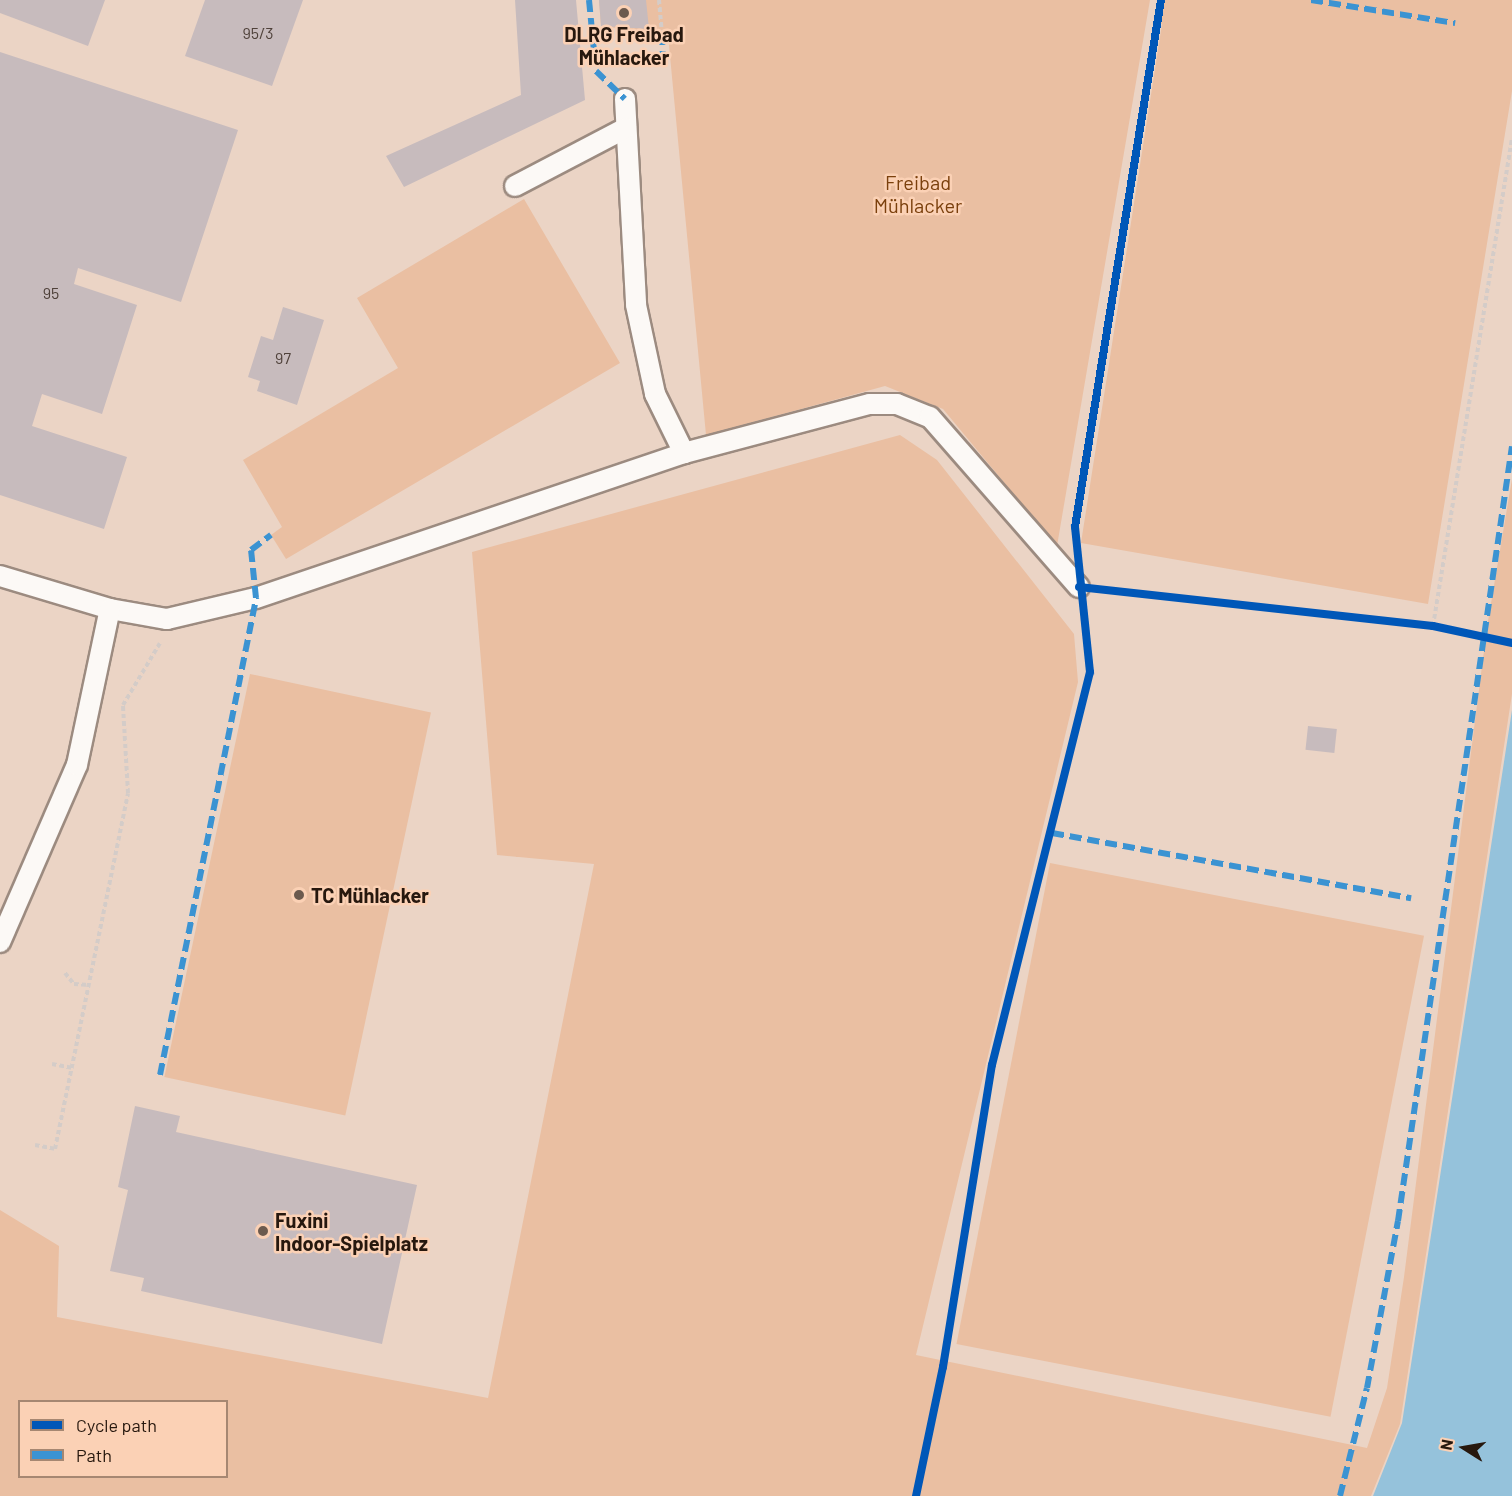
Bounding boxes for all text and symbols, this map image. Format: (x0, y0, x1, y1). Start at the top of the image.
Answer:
marker: DLRG Freibad Mühlacker (617, 6, 631, 20)
place label: DLRG Freibad Mühlacker (564, 22, 684, 69)
house number: 95/3 (242, 23, 274, 43)
park label: Freibad Mühlacker (874, 171, 962, 218)
house number: 95 (43, 283, 59, 303)
house number: 97 (275, 348, 291, 368)
place label: TC Mühlacker (311, 883, 429, 907)
marker: TC Mühlacker (292, 888, 306, 902)
place label: Fuxini Indoor-Spielplatz (275, 1208, 428, 1255)
marker: Fuxini Indoor-Spielplatz (256, 1224, 270, 1238)
legend (18, 1400, 228, 1478)
text: Cycle path (76, 1414, 157, 1436)
north arrow (1434, 1418, 1494, 1478)
text: N (1435, 1437, 1456, 1452)
text: Path (76, 1444, 112, 1466)

